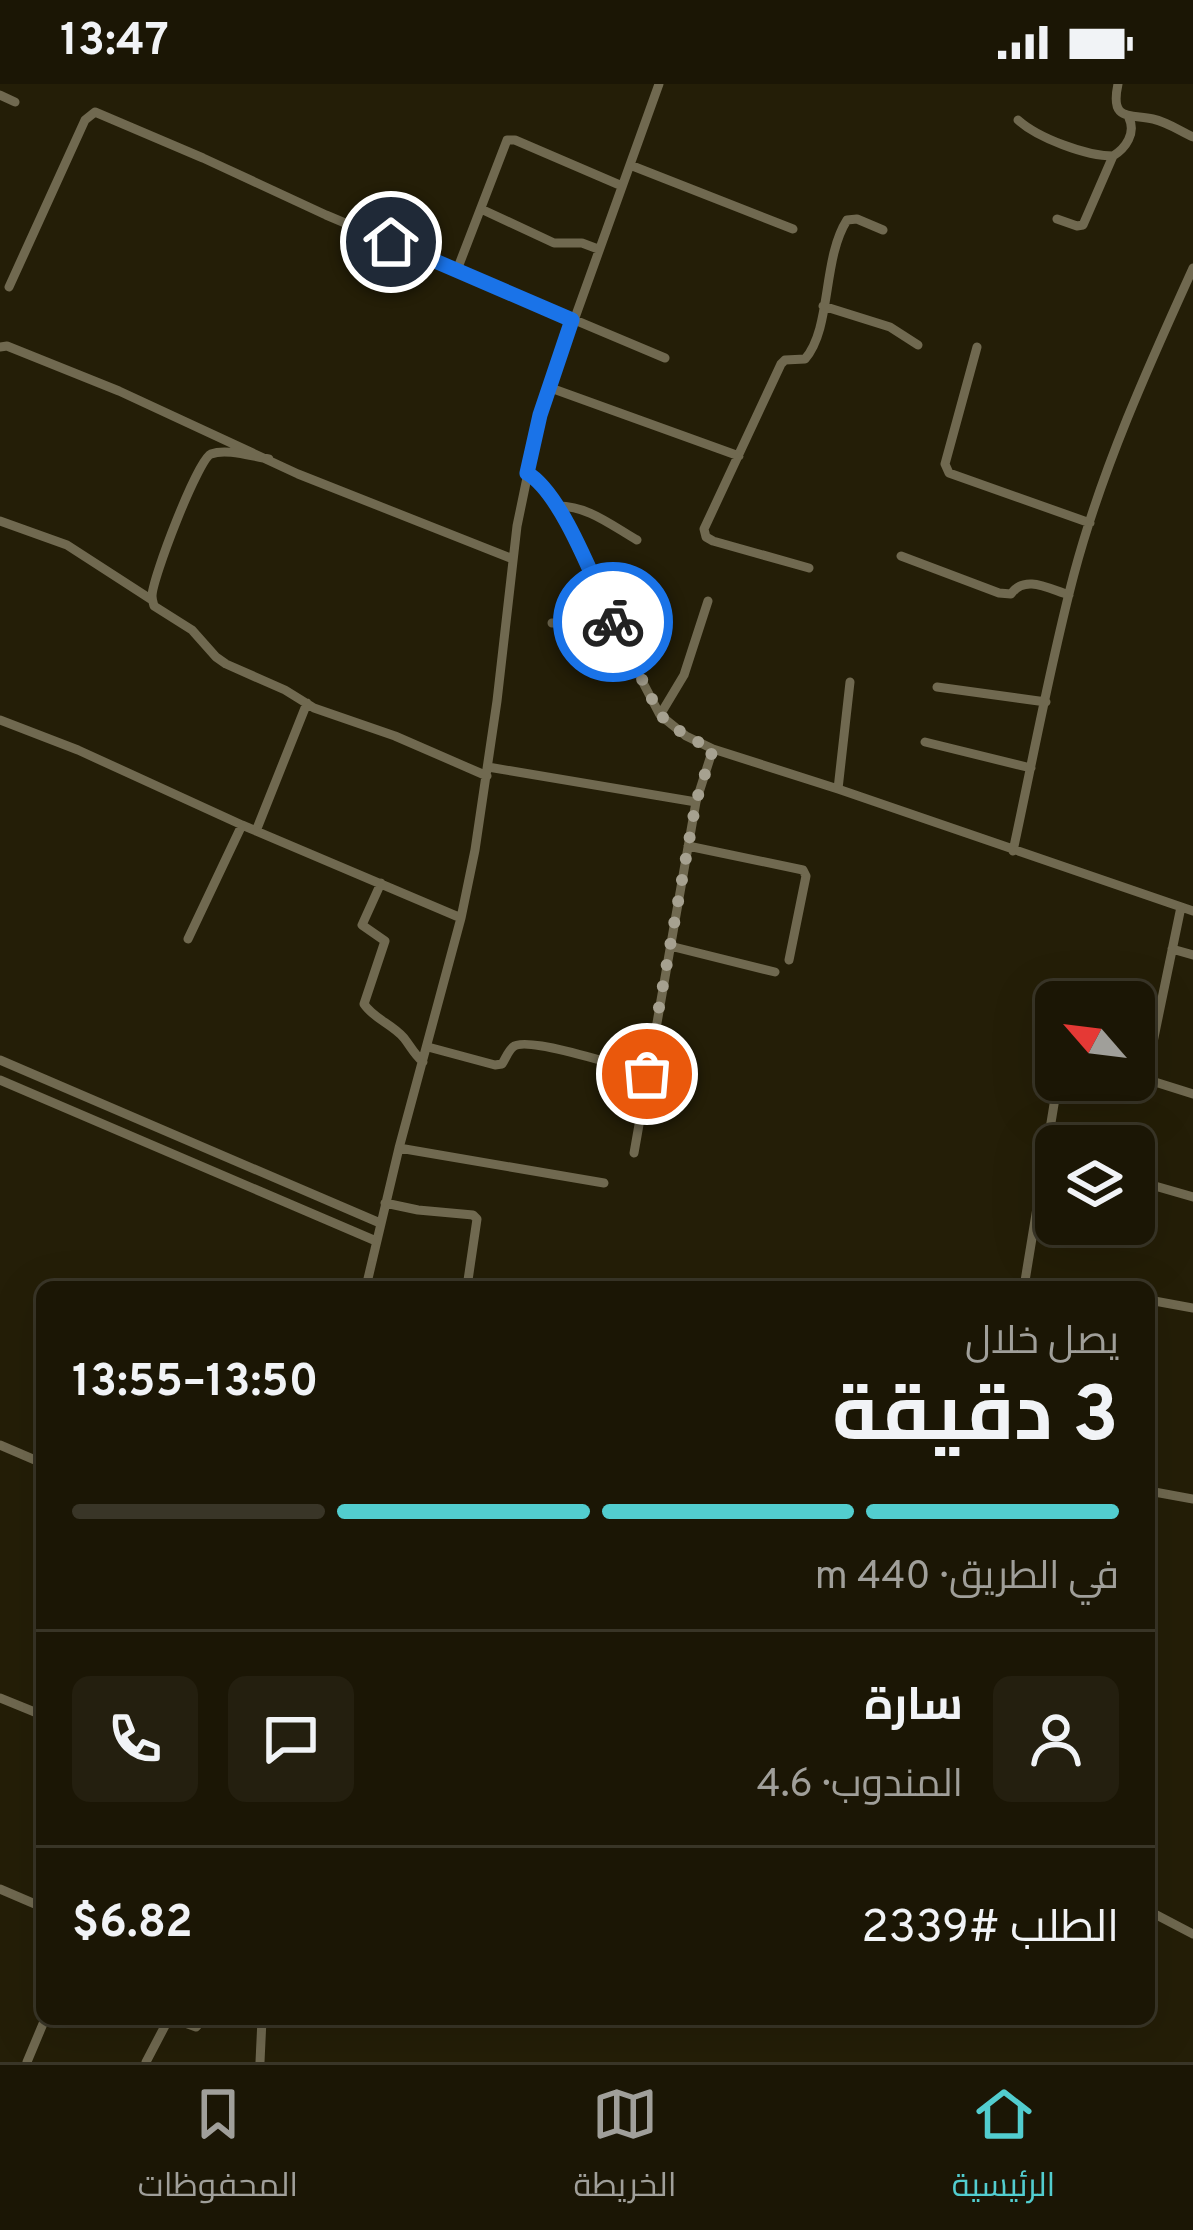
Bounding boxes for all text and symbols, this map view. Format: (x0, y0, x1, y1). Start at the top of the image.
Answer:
text: 13:47 (60, 14, 169, 71)
pin (340, 191, 442, 293)
icon: home (358, 209, 424, 275)
courier (553, 562, 673, 682)
icon: bike (580, 589, 646, 655)
north arrow (1035, 981, 1155, 1101)
map controls (1035, 981, 1155, 1245)
pin (596, 1023, 698, 1125)
icon: bag (614, 1041, 680, 1107)
button: layers (1035, 1125, 1155, 1245)
text: يصل خلال (965, 1319, 1119, 1368)
text: 13:50–13:55 (72, 1355, 318, 1412)
text: 3 دقيقة (832, 1370, 1119, 1469)
text: في الطريق · 440 m (815, 1554, 1119, 1603)
button: phone (72, 1676, 198, 1802)
button: chat (228, 1676, 354, 1802)
button: person (993, 1676, 1119, 1802)
text: سارة (864, 1679, 963, 1736)
text: المندوب · 4.6 (757, 1762, 963, 1811)
text: $6.82 (72, 1896, 193, 1953)
text: الطلب #2339 (861, 1901, 1119, 1958)
tab: المحفوظات (138, 2081, 298, 2215)
tab: الخريطة (574, 2081, 677, 2215)
tab: الرئيسية (952, 2081, 1055, 2215)

